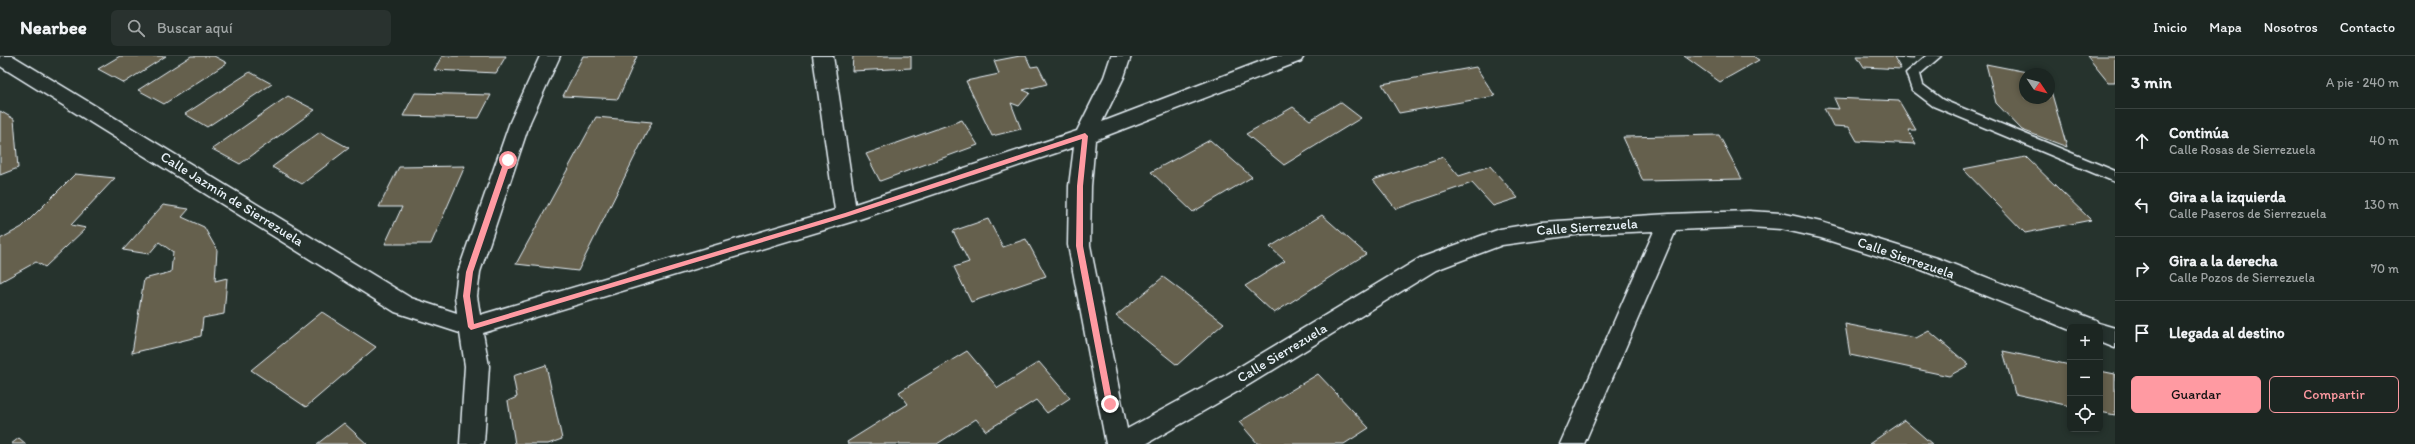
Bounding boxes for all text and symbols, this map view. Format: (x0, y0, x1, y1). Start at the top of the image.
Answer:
search box (111, 10, 391, 46)
text: Nearbee (20, 16, 87, 39)
icon: search (125, 17, 147, 39)
text: Buscar aquí (157, 19, 233, 37)
text: Inicio (2153, 19, 2187, 36)
text: Mapa (2209, 19, 2242, 36)
text: Nosotros (2264, 19, 2318, 36)
text: Contacto (2340, 19, 2395, 36)
north arrow (2019, 68, 2055, 104)
text: 3 min (2131, 72, 2172, 92)
text: A pie · 240 m (2326, 75, 2399, 90)
text: Continúa (2169, 124, 2229, 142)
icon: ahead (2131, 130, 2153, 152)
text: 40 m (2369, 133, 2399, 148)
text: Calle Rosas de Sierrezuela (2169, 142, 2315, 157)
street label: Calle Jazmín de Sierrezuela (157, 148, 307, 250)
route start (499, 151, 517, 169)
text: Gira a la izquierda (2169, 188, 2286, 206)
icon: left (2131, 194, 2153, 216)
text: 130 m (2364, 197, 2399, 212)
text: Calle Paseros de Sierrezuela (2169, 206, 2327, 221)
street label: Calle Sierrezuela (1536, 215, 1638, 239)
street label: Calle Sierrezuela (1855, 233, 1957, 283)
text: Gira a la derecha (2169, 252, 2278, 270)
icon: right (2131, 258, 2153, 280)
text: 70 m (2371, 261, 2399, 276)
text: Calle Pozos de Sierrezuela (2169, 270, 2315, 285)
street label: Calle Sierrezuela (1234, 320, 1330, 386)
icon: arrive (2131, 322, 2153, 344)
map controls (2067, 324, 2103, 432)
button: + (2067, 324, 2103, 360)
text: Llegada al destino (2169, 324, 2285, 342)
button: − (2067, 360, 2103, 396)
button: Guardar (2131, 376, 2261, 413)
button: Compartir (2269, 376, 2399, 413)
route end (1101, 395, 1119, 413)
button: locate (2067, 396, 2103, 432)

